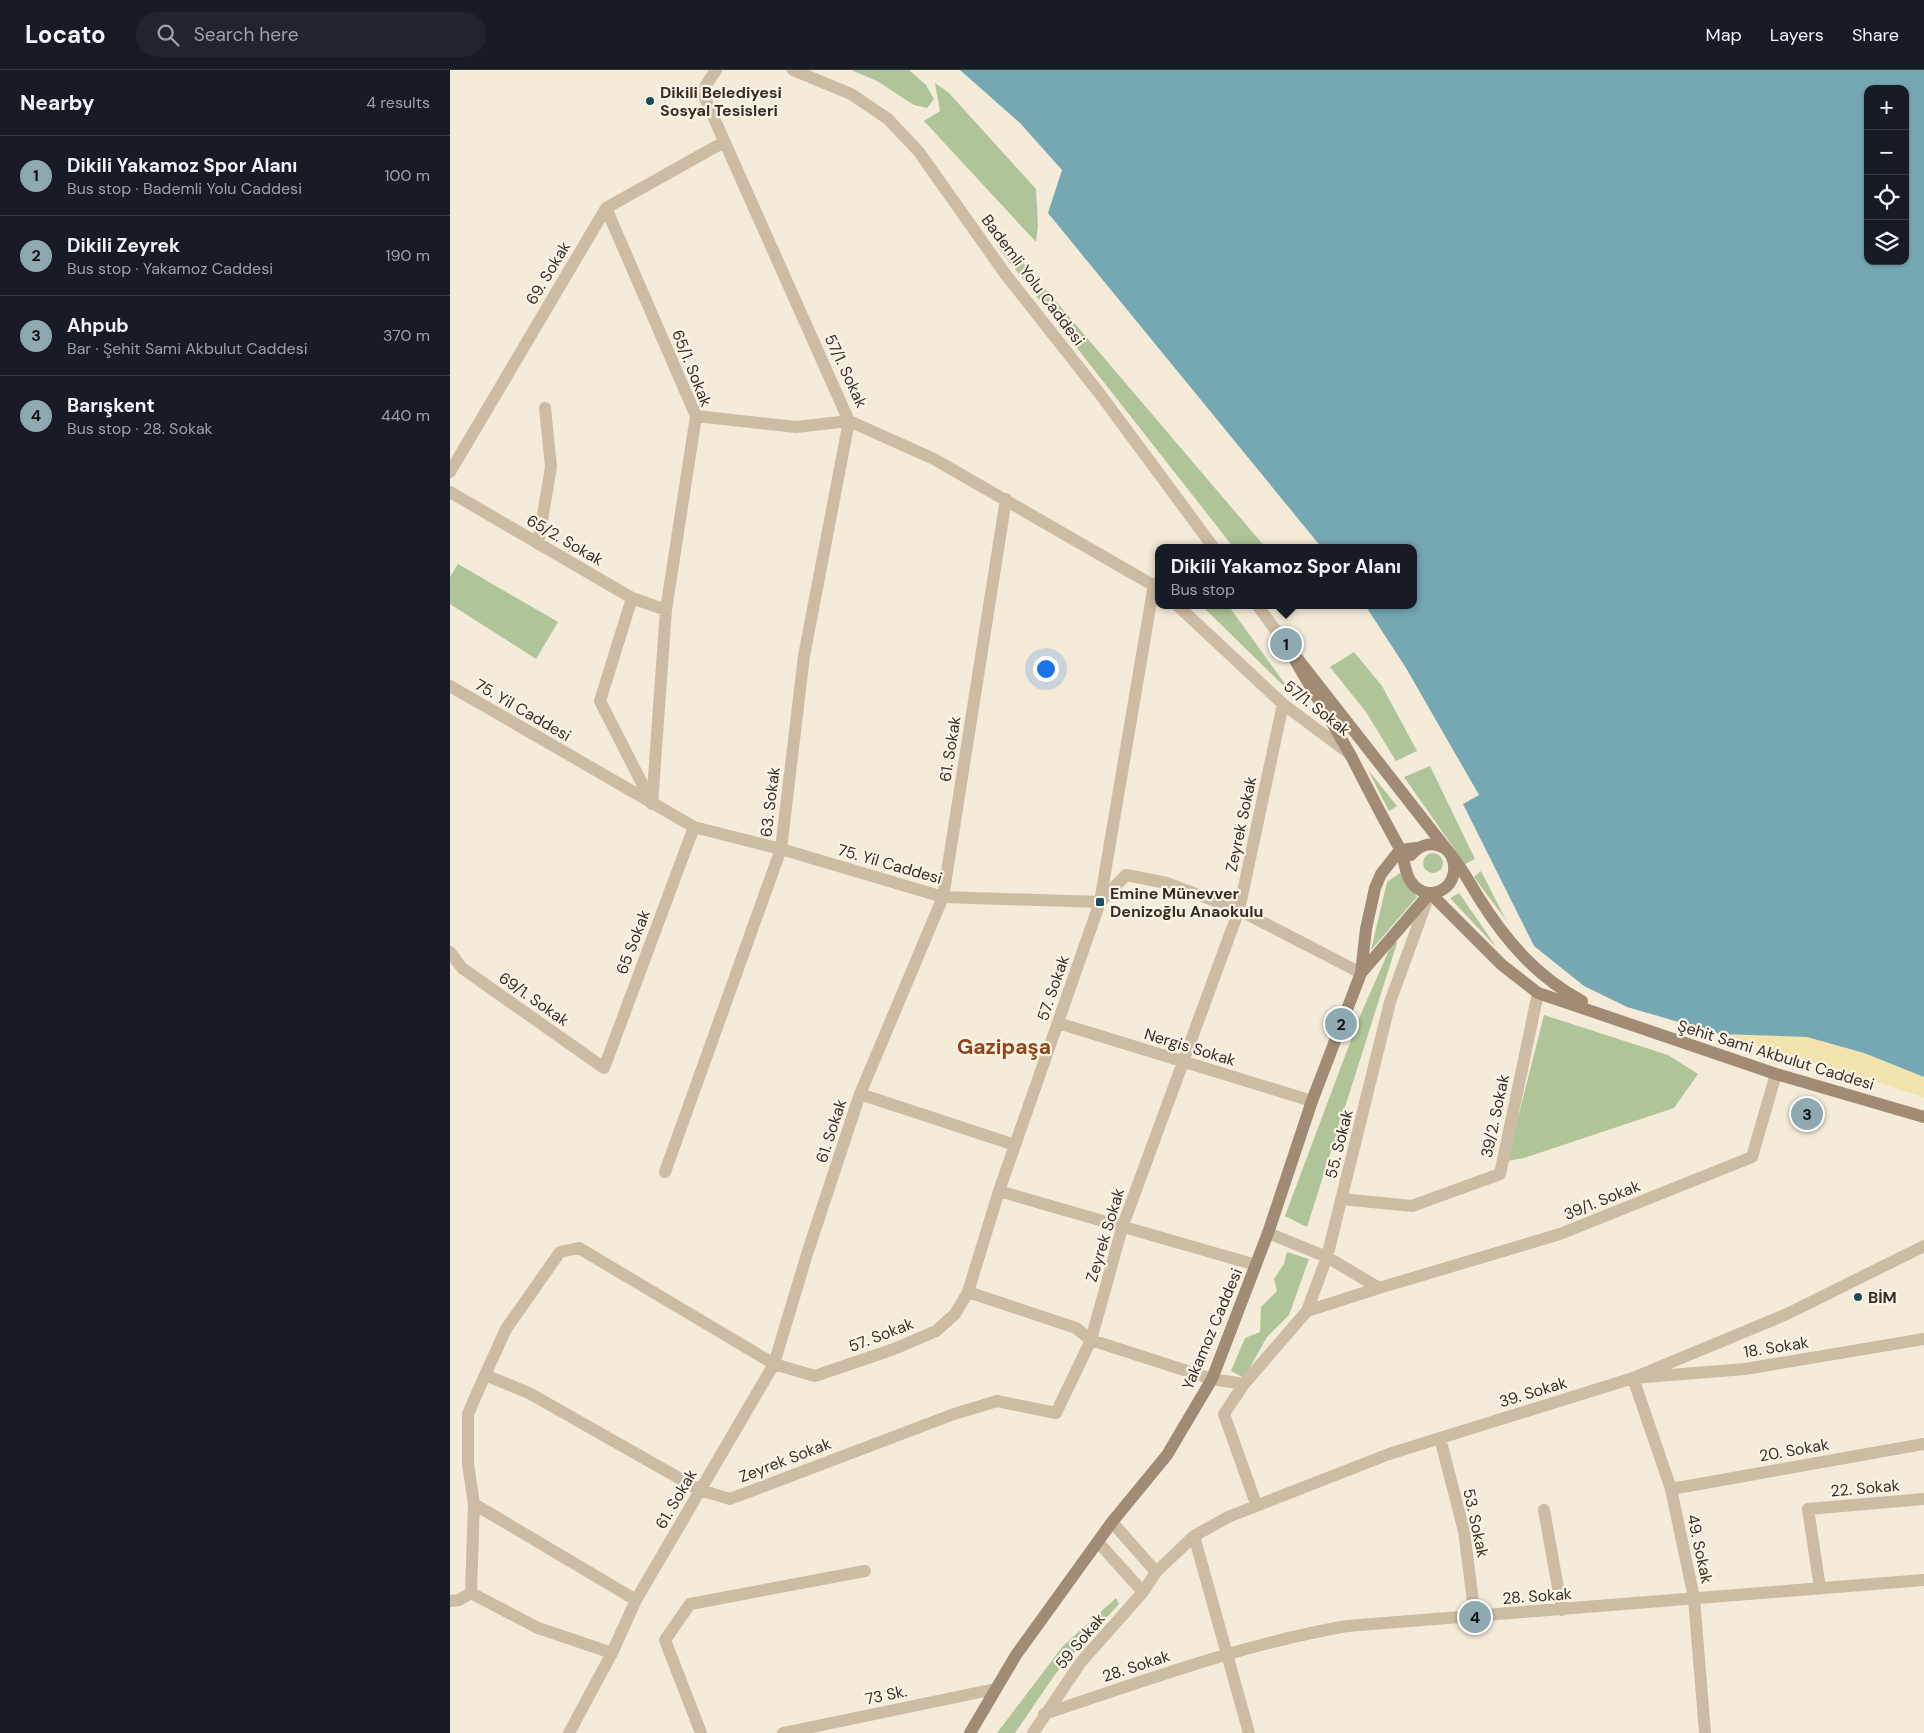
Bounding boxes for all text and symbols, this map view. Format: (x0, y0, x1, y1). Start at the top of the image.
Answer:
search box (136, 12, 486, 57)
text: Locato (25, 19, 106, 50)
icon: search (154, 21, 182, 49)
text: Search here (194, 22, 299, 47)
text: Map (1706, 23, 1742, 47)
text: Layers (1770, 23, 1824, 47)
text: Share (1852, 23, 1899, 47)
place label: Dikili Belediyesi Sosyal Tesisleri (660, 82, 782, 121)
map controls (1864, 85, 1909, 265)
button: + (1864, 85, 1909, 130)
text: Nearby (20, 89, 94, 117)
text: 4 results (366, 92, 430, 113)
marker: Dikili Belediyesi Sosyal Tesisleri (644, 95, 656, 107)
button: − (1864, 130, 1909, 175)
text: Dikili Yakamoz Spor Alanı (67, 153, 297, 178)
text: 1 (33, 165, 39, 186)
text: 100 m (385, 165, 430, 186)
button: locate (1864, 175, 1909, 220)
text: Bus stop · Bademli Yolu Caddesi (67, 178, 302, 199)
street label: Bademli Yolu Caddesi (977, 210, 1089, 350)
button: layers (1864, 220, 1909, 265)
text: Dikili Zeyrek (67, 233, 180, 258)
street label: 69. Sokak (521, 237, 575, 309)
text: 2 (31, 245, 41, 266)
text: 190 m (386, 245, 430, 266)
text: Bus stop · Yakamoz Caddesi (67, 258, 273, 279)
text: Ahpub (67, 313, 129, 338)
text: 3 (31, 325, 41, 346)
text: 370 m (383, 325, 430, 346)
street label: 65/1. Sokak (667, 326, 717, 410)
street label: 57/1. Sokak (820, 331, 872, 411)
text: Bar · Şehit Sami Akbulut Caddesi (67, 338, 308, 359)
text: Barışkent (67, 393, 155, 418)
text: 4 (31, 405, 41, 426)
text: 440 m (381, 405, 430, 426)
text: Bus stop · 28. Sokak (67, 418, 213, 439)
street label: 65/2. Sokak (523, 510, 607, 570)
popup (1155, 544, 1417, 609)
text: Dikili Yakamoz Spor Alanı (1171, 554, 1401, 579)
text: Bus stop (1171, 579, 1235, 600)
pin: 1 (1270, 625, 1302, 663)
your location (1033, 656, 1059, 682)
street label: 75. Yil Caddesi (471, 674, 575, 746)
street label: 57/1. Sokak (1279, 675, 1355, 741)
street label: 61. Sokak (934, 715, 966, 783)
street label: 63. Sokak (755, 766, 785, 838)
street label: Zeyrek Sokak (1221, 774, 1261, 874)
street label: 75. Yil Caddesi (835, 839, 945, 889)
place label: Emine Münevver Denizoğlu Anaokulu (1110, 883, 1263, 922)
marker: Emine Münevver Denizoğlu Anaokulu (1094, 896, 1106, 908)
street label: 65 Sokak (611, 907, 655, 977)
street label: 57. Sokak (1032, 952, 1074, 1024)
street label: 69/1. Sokak (495, 967, 573, 1031)
pin: 2 (1325, 1005, 1357, 1043)
street label: Şehit Sami Akbulut Caddesi (1675, 1015, 1877, 1095)
street label: Nergis Sokak (1142, 1023, 1238, 1071)
district label: Gazipaşa (957, 1033, 1051, 1061)
street label: 39/2. Sokak (1476, 1072, 1514, 1160)
pin: 3 (1791, 1095, 1823, 1133)
street label: 61. Sokak (811, 1096, 851, 1166)
street label: 55. Sokak (1320, 1107, 1358, 1181)
street label: 39/1. Sokak (1561, 1175, 1643, 1225)
street label: Zeyrek Sokak (1081, 1186, 1129, 1284)
street label: Yakamoz Caddesi (1177, 1265, 1247, 1393)
place label: BİM (1868, 1287, 1897, 1308)
marker: BİM (1852, 1291, 1864, 1303)
street label: 57. Sokak (845, 1313, 917, 1357)
street label: 18. Sokak (1742, 1331, 1810, 1363)
street label: 39. Sokak (1497, 1372, 1569, 1412)
street label: Zeyrek Sokak (736, 1433, 834, 1487)
street label: 20. Sokak (1758, 1434, 1830, 1466)
street label: 61. Sokak (650, 1465, 702, 1533)
street label: 22. Sokak (1830, 1475, 1900, 1501)
street label: 53. Sokak (1458, 1486, 1494, 1560)
street label: 49. Sokak (1682, 1512, 1718, 1586)
street label: 28. Sokak (1502, 1583, 1572, 1609)
pin: 4 (1459, 1598, 1491, 1636)
street label: 59 Sokak (1050, 1609, 1110, 1673)
street label: 28. Sokak (1100, 1645, 1172, 1687)
street label: 73 Sk. (863, 1680, 909, 1710)

